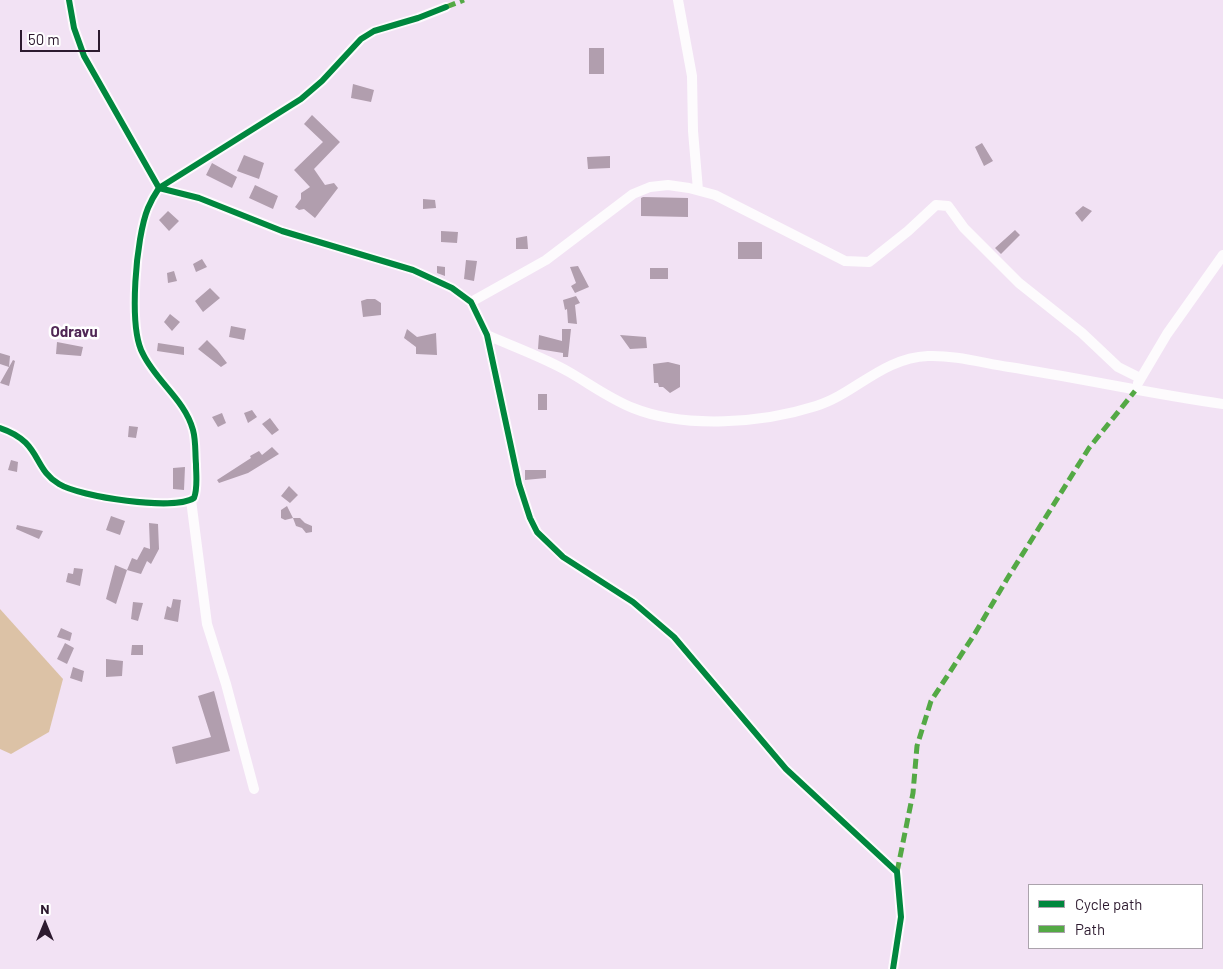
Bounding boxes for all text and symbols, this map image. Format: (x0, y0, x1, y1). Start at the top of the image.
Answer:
scale bar (22, 20, 102, 52)
text: 50 m (28, 30, 60, 48)
district label: Odravu (50, 323, 98, 341)
legend (1028, 884, 1203, 949)
text: Cycle path (1075, 895, 1142, 913)
north arrow (20, 899, 70, 949)
text: N (40, 900, 50, 917)
text: Path (1075, 920, 1105, 938)

